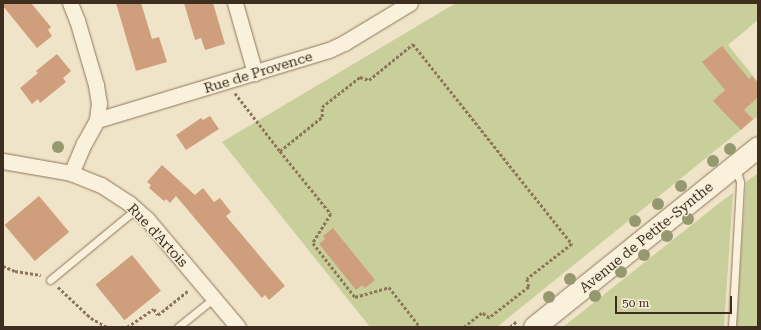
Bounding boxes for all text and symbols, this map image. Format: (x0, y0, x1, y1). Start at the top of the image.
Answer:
street label: Rue de Provence (202, 48, 314, 96)
street label: Avenue de Petite-Synthe (576, 178, 716, 296)
street label: Rue d'Artois (124, 200, 192, 270)
scale bar (617, 288, 734, 314)
text: 50 m (622, 296, 649, 310)

